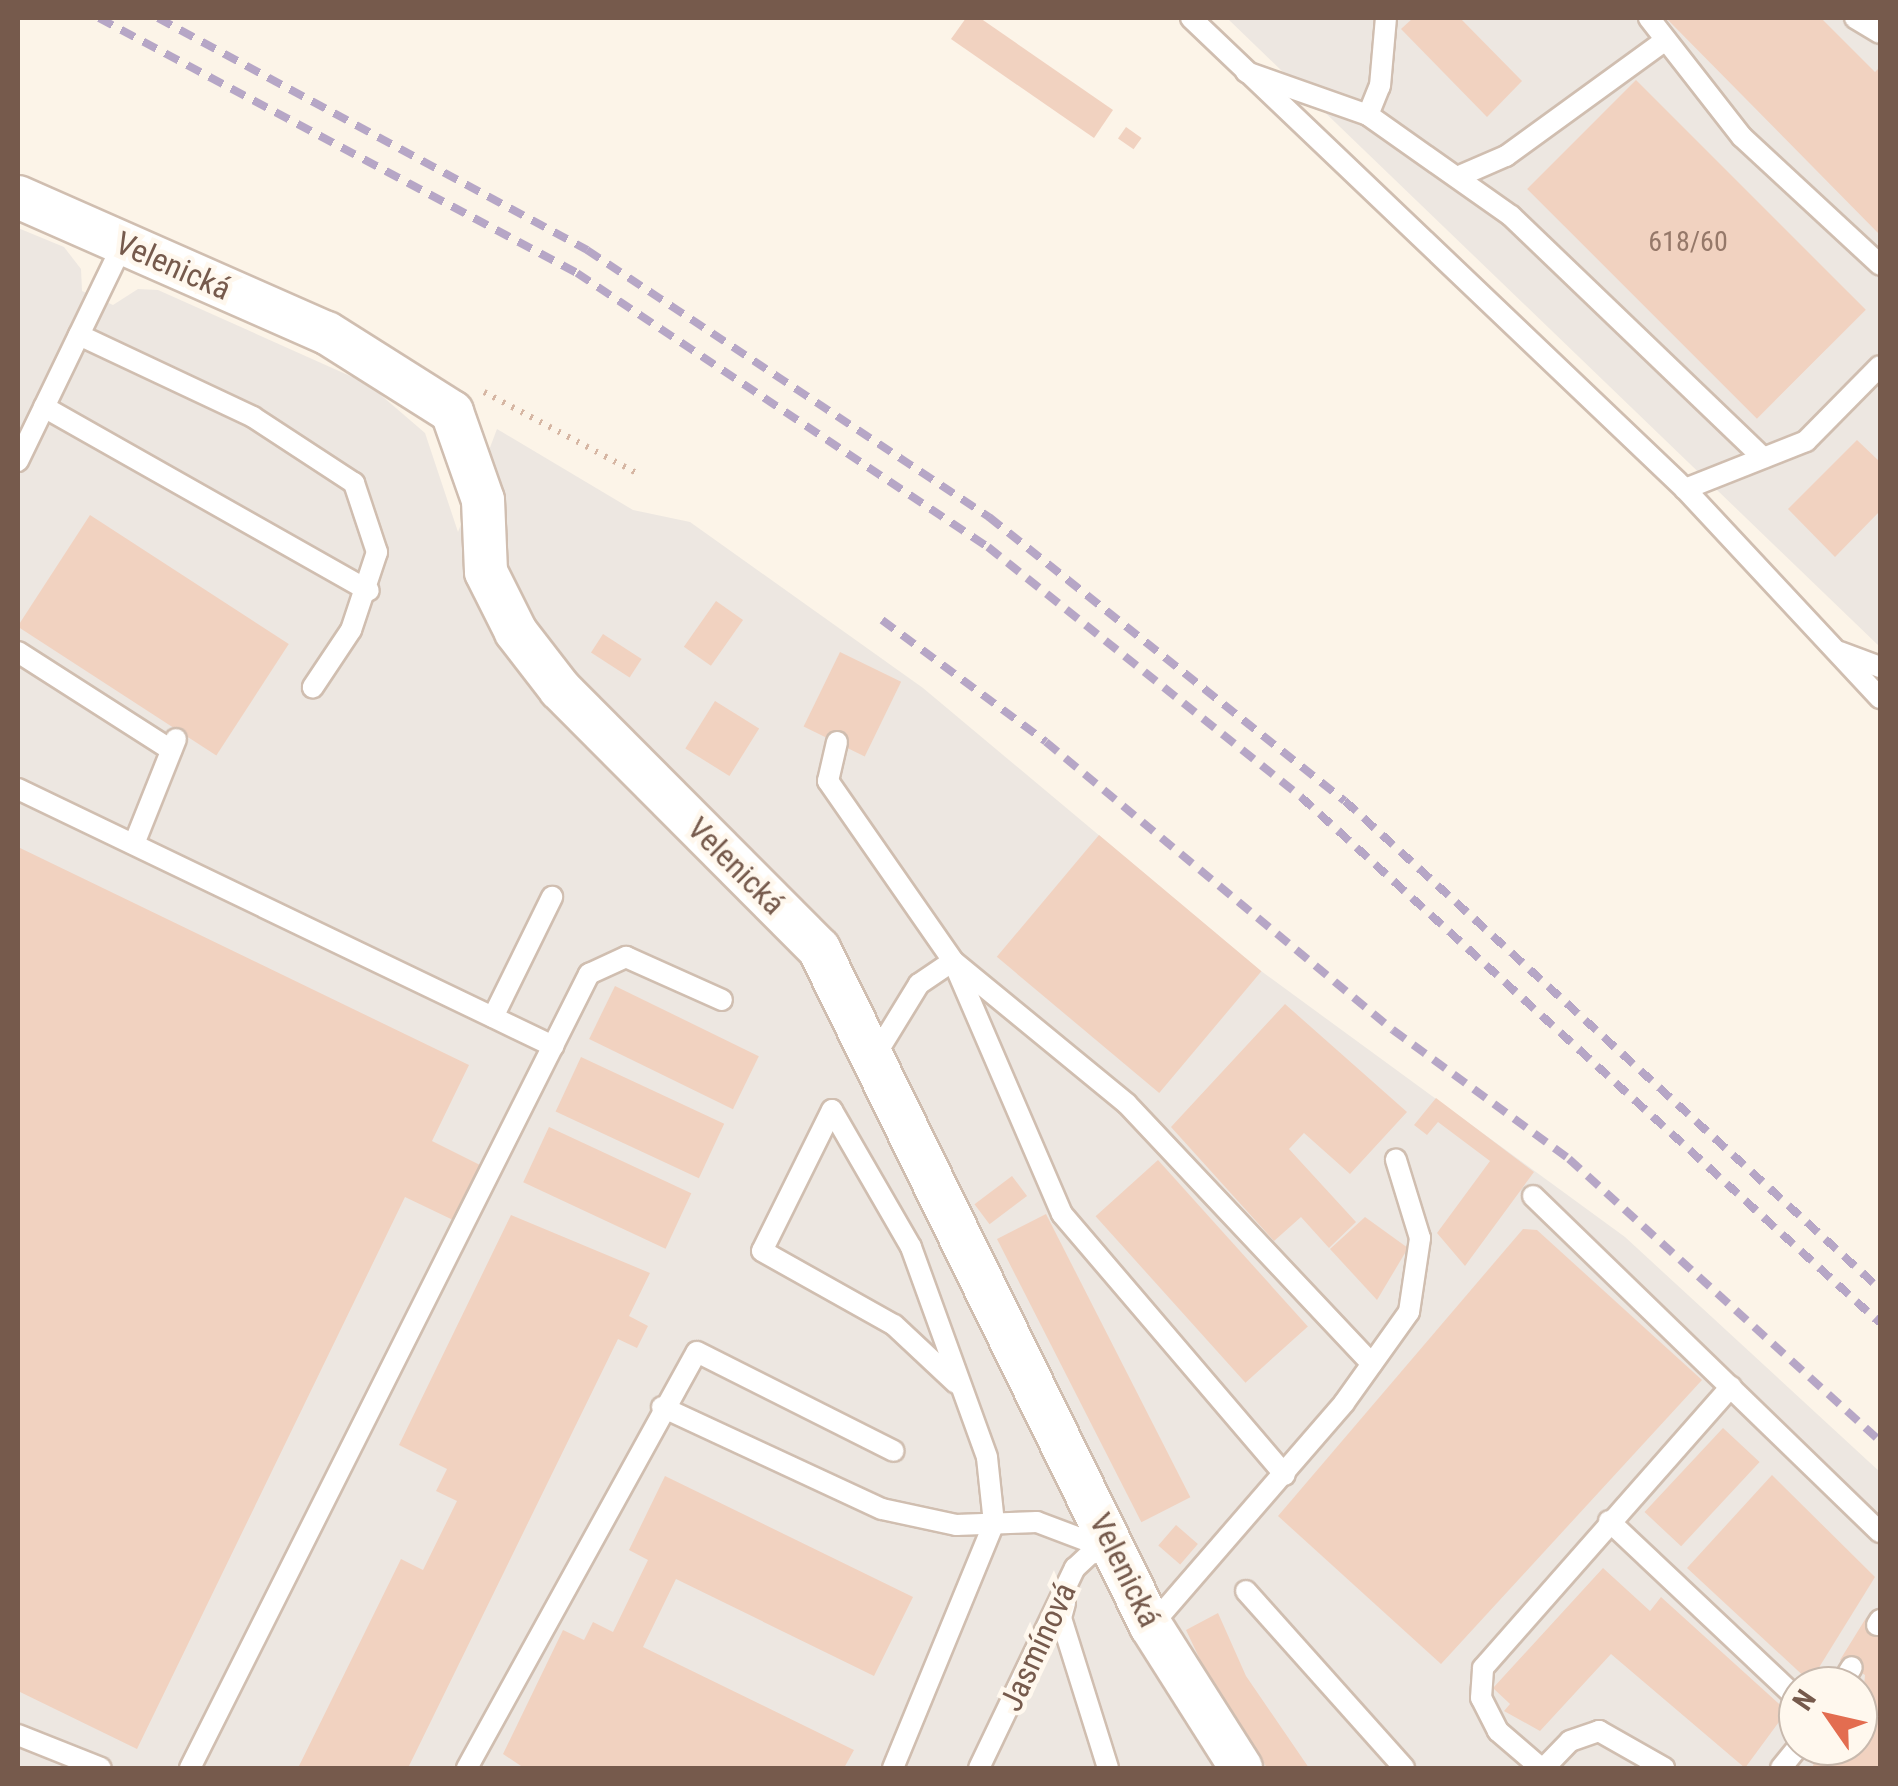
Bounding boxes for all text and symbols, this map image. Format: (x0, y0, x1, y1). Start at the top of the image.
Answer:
street label: Velenická (109, 224, 237, 308)
house number: 618/60 (1648, 225, 1728, 259)
street label: Velenická (679, 809, 793, 923)
street label: Velenická (1081, 1507, 1169, 1633)
street label: Jasmínová (992, 1577, 1084, 1717)
north arrow (1778, 1666, 1878, 1766)
text: N (1786, 1684, 1823, 1716)

